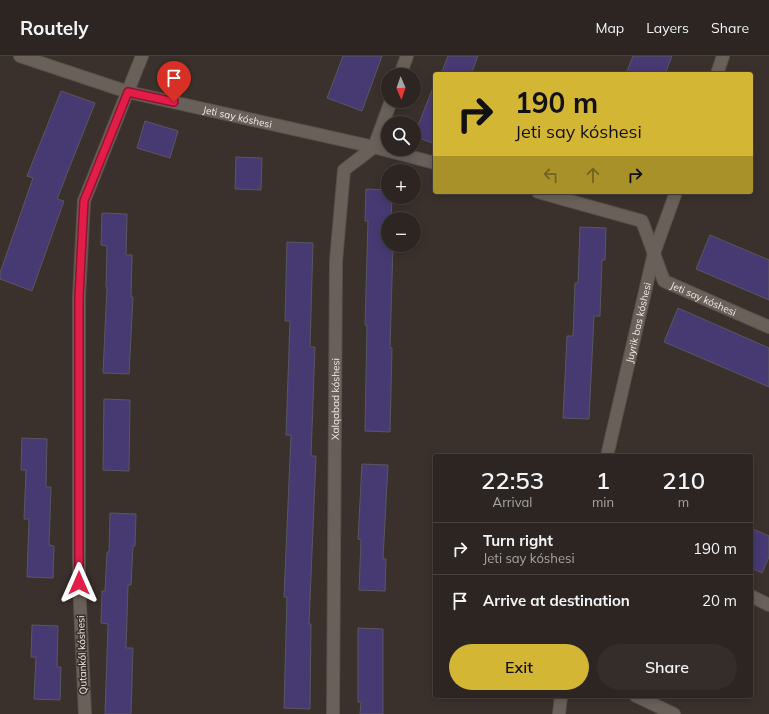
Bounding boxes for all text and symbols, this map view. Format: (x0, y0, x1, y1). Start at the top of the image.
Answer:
text: Routely (20, 16, 88, 40)
text: Map (595, 19, 624, 37)
text: Layers (646, 19, 689, 37)
text: Share (711, 19, 749, 37)
pin (157, 61, 191, 102)
icon: arrive (163, 67, 185, 89)
north arrow (381, 68, 421, 108)
map controls (381, 68, 421, 252)
text: 190 m (515, 85, 598, 120)
icon: right (449, 88, 501, 140)
street label: Jeti say kóshesi (202, 102, 273, 131)
button: search (381, 116, 421, 156)
text: Jeti say kóshesi (515, 120, 642, 143)
button: + (381, 164, 421, 204)
icon: left (540, 164, 562, 186)
icon: ahead (582, 164, 604, 186)
icon: right (624, 164, 646, 186)
button: − (381, 212, 421, 252)
street label: Jeti say kóshesi (669, 278, 738, 318)
street label: Juyrik bas kóshesi (622, 281, 654, 364)
street label: Xalqabad kóshesi (328, 358, 342, 440)
text: 22:53 (481, 465, 544, 495)
text: 1 (596, 465, 610, 495)
text: 210 (662, 465, 705, 495)
text: Arrival (493, 494, 532, 510)
text: min (592, 494, 614, 510)
text: m (678, 494, 689, 510)
text: Turn right (483, 531, 553, 550)
icon: right (449, 538, 471, 560)
text: 190 m (693, 539, 737, 558)
text: Jeti say kóshesi (483, 550, 575, 566)
position arrow (58, 562, 100, 604)
icon: arrive (449, 590, 471, 612)
text: Arrive at destination (483, 591, 630, 610)
text: 20 m (702, 591, 737, 610)
street label: Qutankól kóshesi (74, 615, 90, 695)
button: Exit (449, 644, 589, 690)
button: Share (597, 644, 737, 690)

